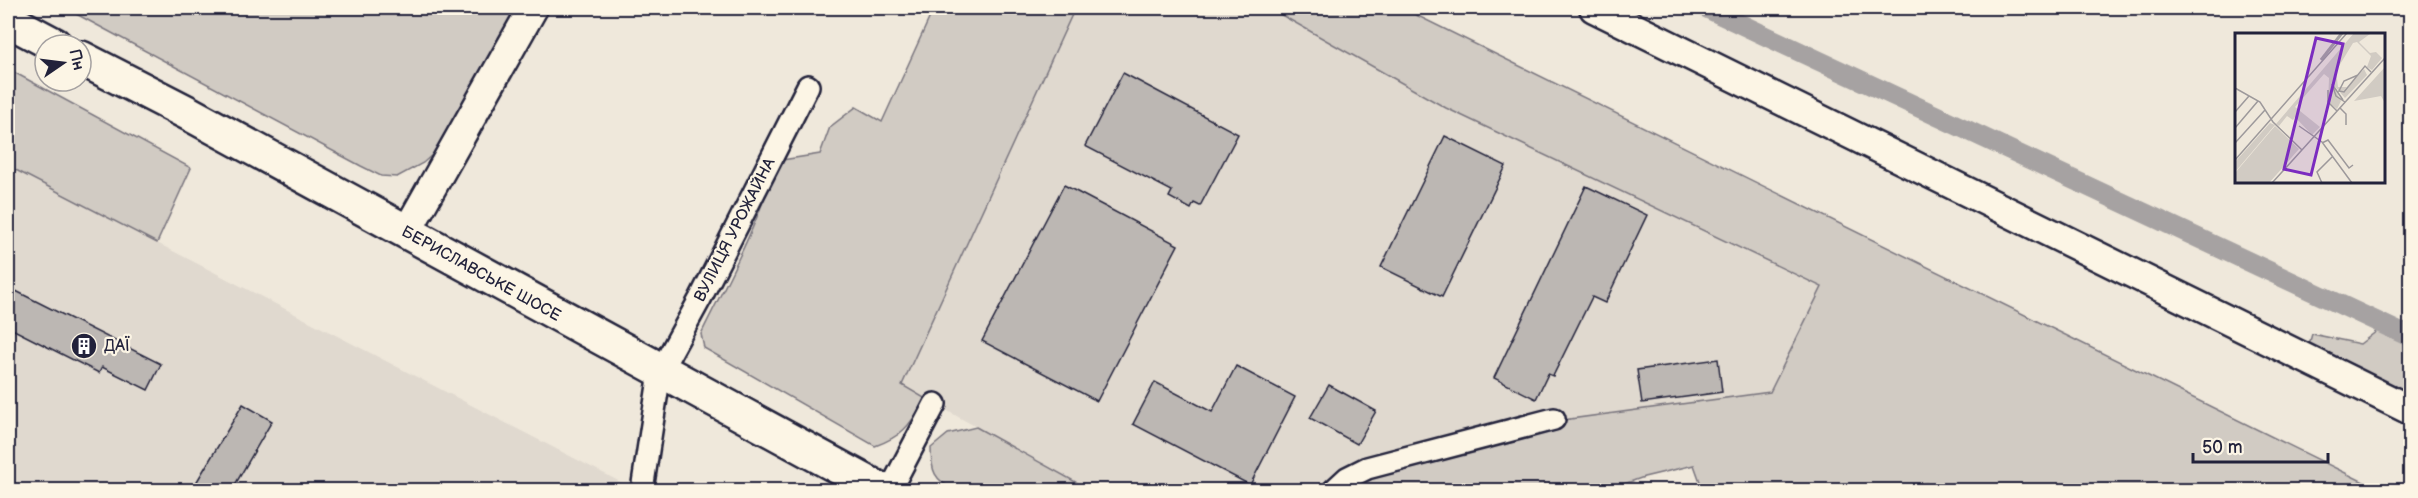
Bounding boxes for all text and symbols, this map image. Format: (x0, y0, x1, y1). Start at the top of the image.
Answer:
north arrow (33, 33, 93, 93)
inset map (2235, 33, 2385, 183)
text: Пн (64, 47, 88, 72)
street label: ВУЛИЦЯ УРОЖАЙНА (690, 155, 780, 305)
street label: БЕРИСЛАВСЬКЕ ШОСЕ (398, 222, 564, 326)
building icon: ДАЇ (69, 331, 99, 361)
place label: ДАЇ (104, 335, 130, 356)
scale bar (2193, 426, 2328, 464)
text: 50 m (2202, 437, 2243, 458)

